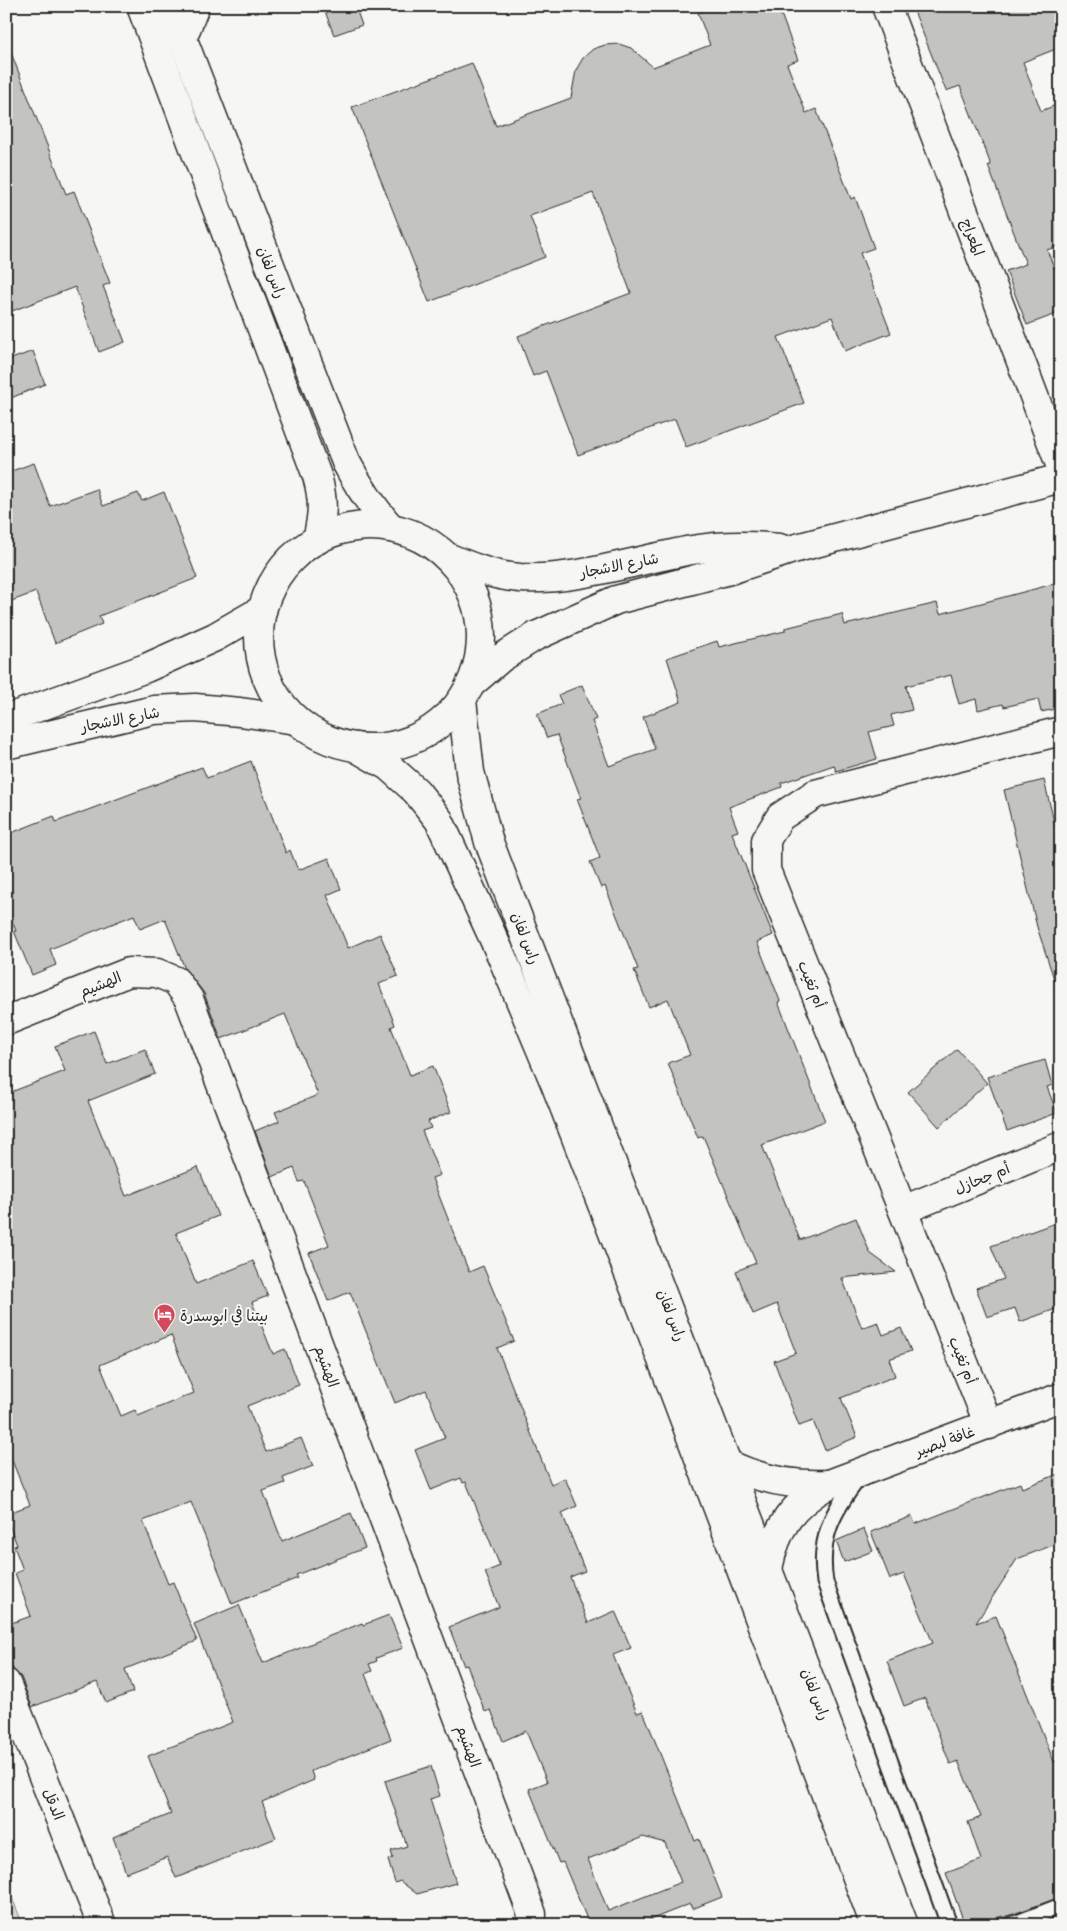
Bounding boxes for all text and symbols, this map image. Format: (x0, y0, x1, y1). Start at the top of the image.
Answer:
street label: المعراج (956, 216, 989, 259)
street label: راس لفان (253, 243, 291, 301)
street label: شارع الاشجار (577, 548, 660, 583)
street label: شارع الاشجار (78, 702, 161, 737)
street label: راس لفان (507, 909, 545, 967)
street label: أم ثغيب (792, 958, 830, 1011)
street label: الهشيم (76, 967, 125, 1003)
street label: أم جحازل (951, 1158, 1014, 1200)
street label: راس لفان (653, 1286, 691, 1344)
hotel icon: بيتنا في ابوسدرة (152, 1303, 176, 1334)
place label: بيتنا في ابوسدرة (180, 1306, 268, 1326)
street label: أم ثغيب (943, 1334, 981, 1387)
street label: الهشيم (309, 1342, 343, 1391)
street label: غافة لبصير (911, 1421, 977, 1461)
street label: راس لفان (797, 1665, 835, 1723)
street label: الهشيم (451, 1722, 485, 1771)
street label: الدقل (39, 1785, 69, 1823)

